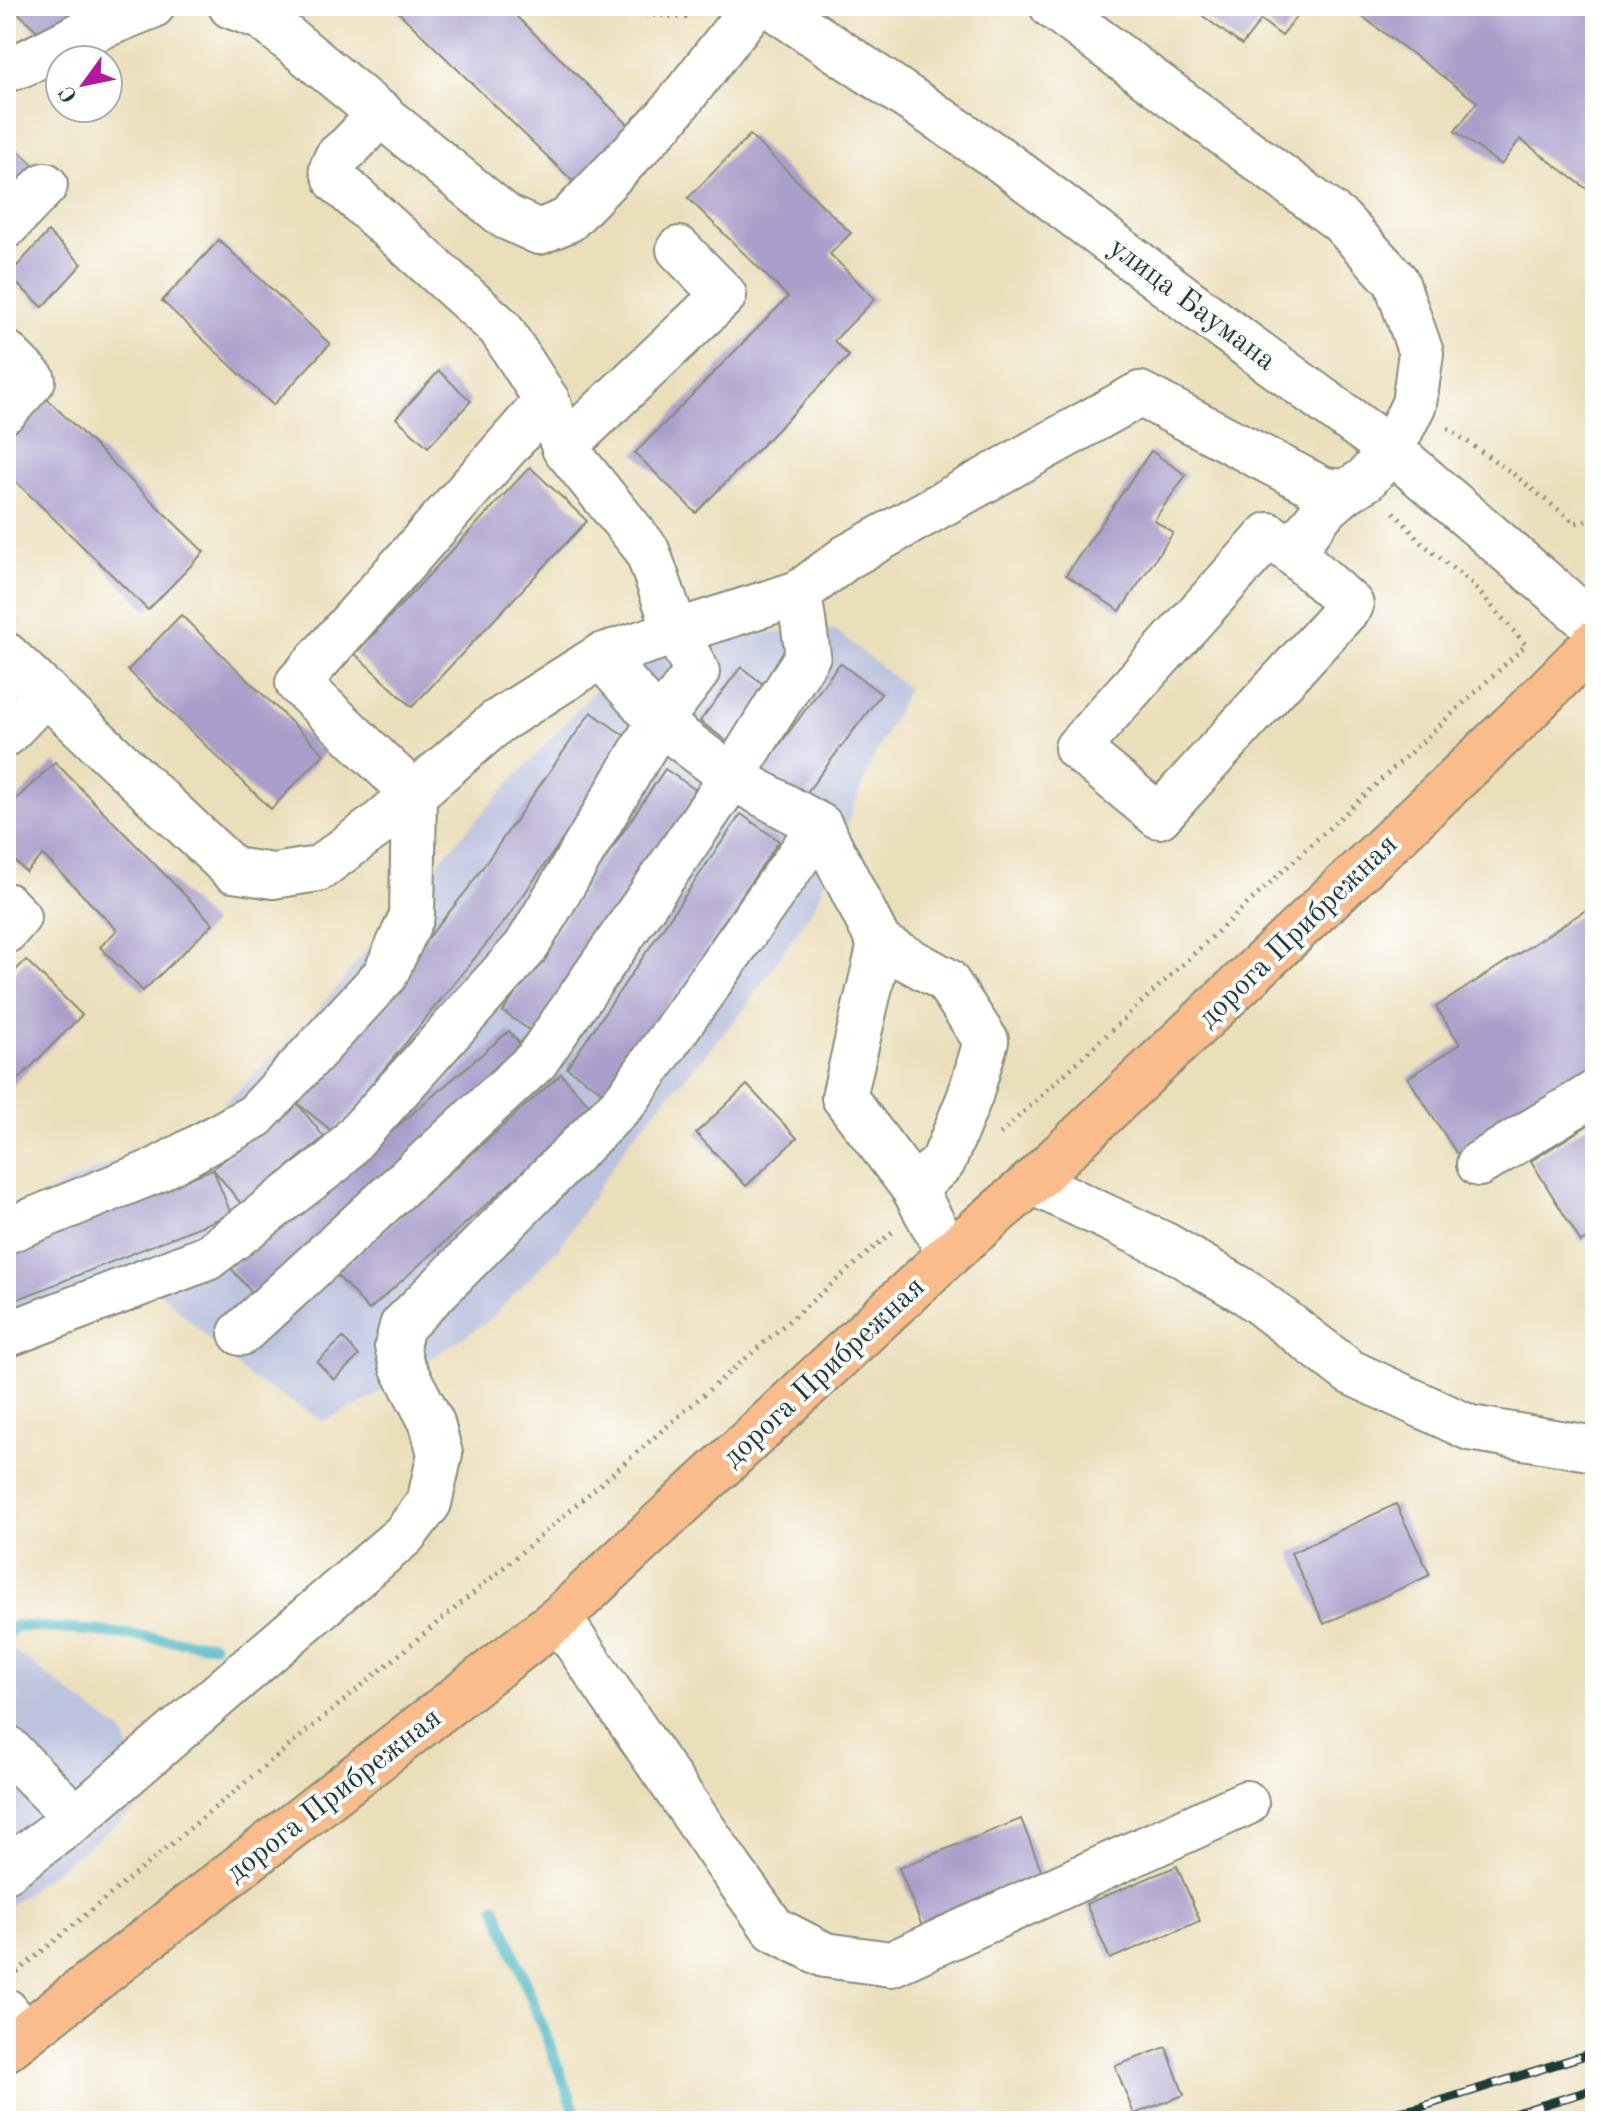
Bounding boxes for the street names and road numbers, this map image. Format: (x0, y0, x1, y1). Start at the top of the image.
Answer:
street label: улица Баумана (1103, 232, 1281, 377)
street label: дорога Прибрежная (1193, 829, 1404, 1034)
street label: дорога Прибрежная (718, 1272, 931, 1473)
street label: дорога Прибрежная (221, 1703, 447, 1888)

